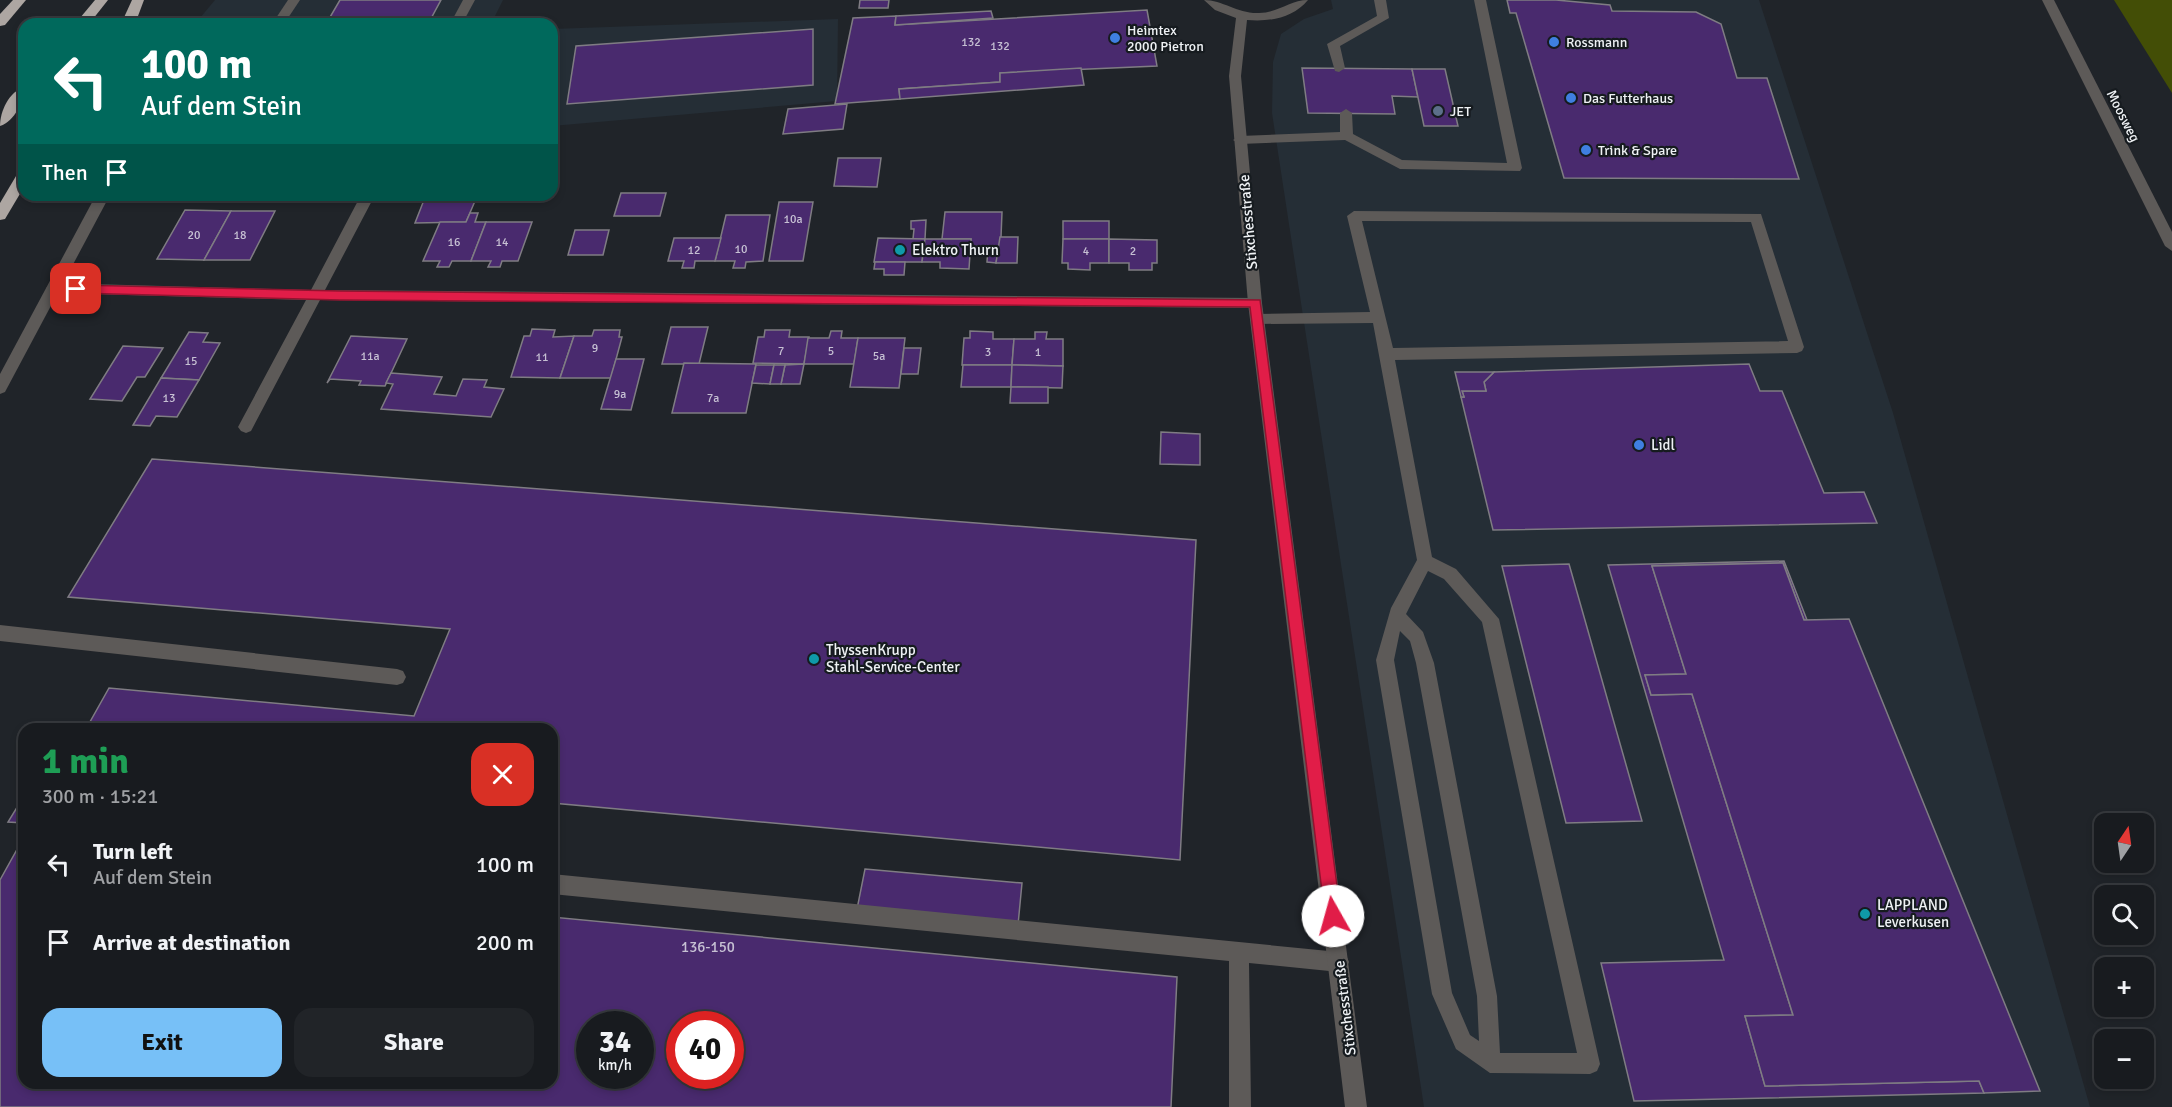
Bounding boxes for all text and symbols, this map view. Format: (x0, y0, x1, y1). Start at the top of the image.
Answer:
place label: Heimtex 2000 Pietron (1127, 22, 1204, 55)
marker: Heimtex 2000 Pietron (1108, 31, 1122, 45)
place label: Rossmann (1566, 34, 1627, 51)
house number: 132 (961, 35, 981, 50)
marker: Rossmann (1547, 35, 1561, 49)
text: 100 m (141, 39, 252, 90)
house number: 132 (990, 39, 1010, 54)
icon: left (42, 42, 120, 120)
street label: Moosweg (2103, 87, 2143, 145)
text: Auf dem Stein (141, 90, 302, 123)
place label: Das Futterhaus (1583, 90, 1673, 107)
marker: Das Futterhaus (1564, 91, 1578, 105)
place label: JET (1450, 103, 1471, 120)
marker: JET (1431, 104, 1445, 118)
place label: Trink & Spare (1598, 142, 1677, 159)
marker: Trink & Spare (1579, 143, 1593, 157)
icon: arrive (100, 156, 133, 189)
text: Then (42, 159, 88, 186)
street label: Stixchesstraße (1235, 174, 1261, 270)
house number: 10a (783, 212, 803, 227)
house number: 20 (188, 228, 200, 243)
house number: 18 (234, 228, 246, 243)
house number: 16 (448, 235, 460, 250)
house number: 14 (496, 235, 509, 250)
place label: Elektro Thurn (912, 241, 999, 259)
house number: 10 (735, 242, 747, 257)
house number: 12 (688, 243, 700, 258)
marker: Elektro Thurn (893, 243, 907, 257)
house number: 4 (1083, 244, 1090, 259)
house number: 2 (1130, 244, 1136, 259)
pin (50, 263, 101, 314)
icon: arrive (59, 272, 92, 305)
house number: 9 (592, 341, 598, 356)
house number: 7 (778, 344, 784, 359)
house number: 5 (828, 344, 834, 359)
house number: 3 (985, 345, 991, 360)
house number: 1 (1035, 345, 1041, 360)
house number: 11a (360, 349, 380, 364)
house number: 5a (873, 349, 885, 364)
house number: 11 (536, 350, 548, 365)
house number: 15 (185, 354, 197, 369)
house number: 9a (614, 387, 626, 402)
house number: 13 (163, 391, 175, 406)
house number: 7a (707, 391, 719, 406)
place label: Lidl (1651, 436, 1675, 454)
marker: Lidl (1632, 438, 1646, 452)
place label: ThyssenKrupp Stahl-Service-Center (826, 641, 960, 676)
marker: ThyssenKrupp Stahl-Service-Center (807, 652, 821, 666)
text: 1 min (42, 739, 129, 784)
button: close (471, 743, 534, 806)
text: 300 m · 15:21 (42, 784, 158, 809)
north arrow (2094, 813, 2154, 873)
map controls (2094, 813, 2154, 1089)
text: Turn left (93, 838, 173, 865)
icon: left (42, 848, 75, 881)
text: 100 m (476, 851, 534, 878)
text: Auf dem Stein (93, 865, 212, 890)
position arrow (1301, 884, 1365, 948)
button: search (2094, 885, 2154, 945)
place label: LAPPLAND Leverkusen (1877, 896, 1949, 931)
marker: LAPPLAND Leverkusen (1858, 907, 1872, 921)
icon: arrive (42, 926, 75, 959)
text: Arrive at destination (93, 929, 290, 956)
text: 200 m (476, 929, 534, 956)
house number: 136-150 (681, 938, 735, 956)
button: + (2094, 957, 2154, 1017)
street label: Stixchesstraße (1330, 960, 1360, 1056)
button: Exit (42, 1008, 282, 1077)
button: Share (294, 1008, 534, 1077)
speed limit sign: 40 (666, 1011, 744, 1089)
text: 34 (599, 1024, 631, 1061)
button: − (2094, 1029, 2154, 1089)
text: km/h (598, 1056, 632, 1074)

